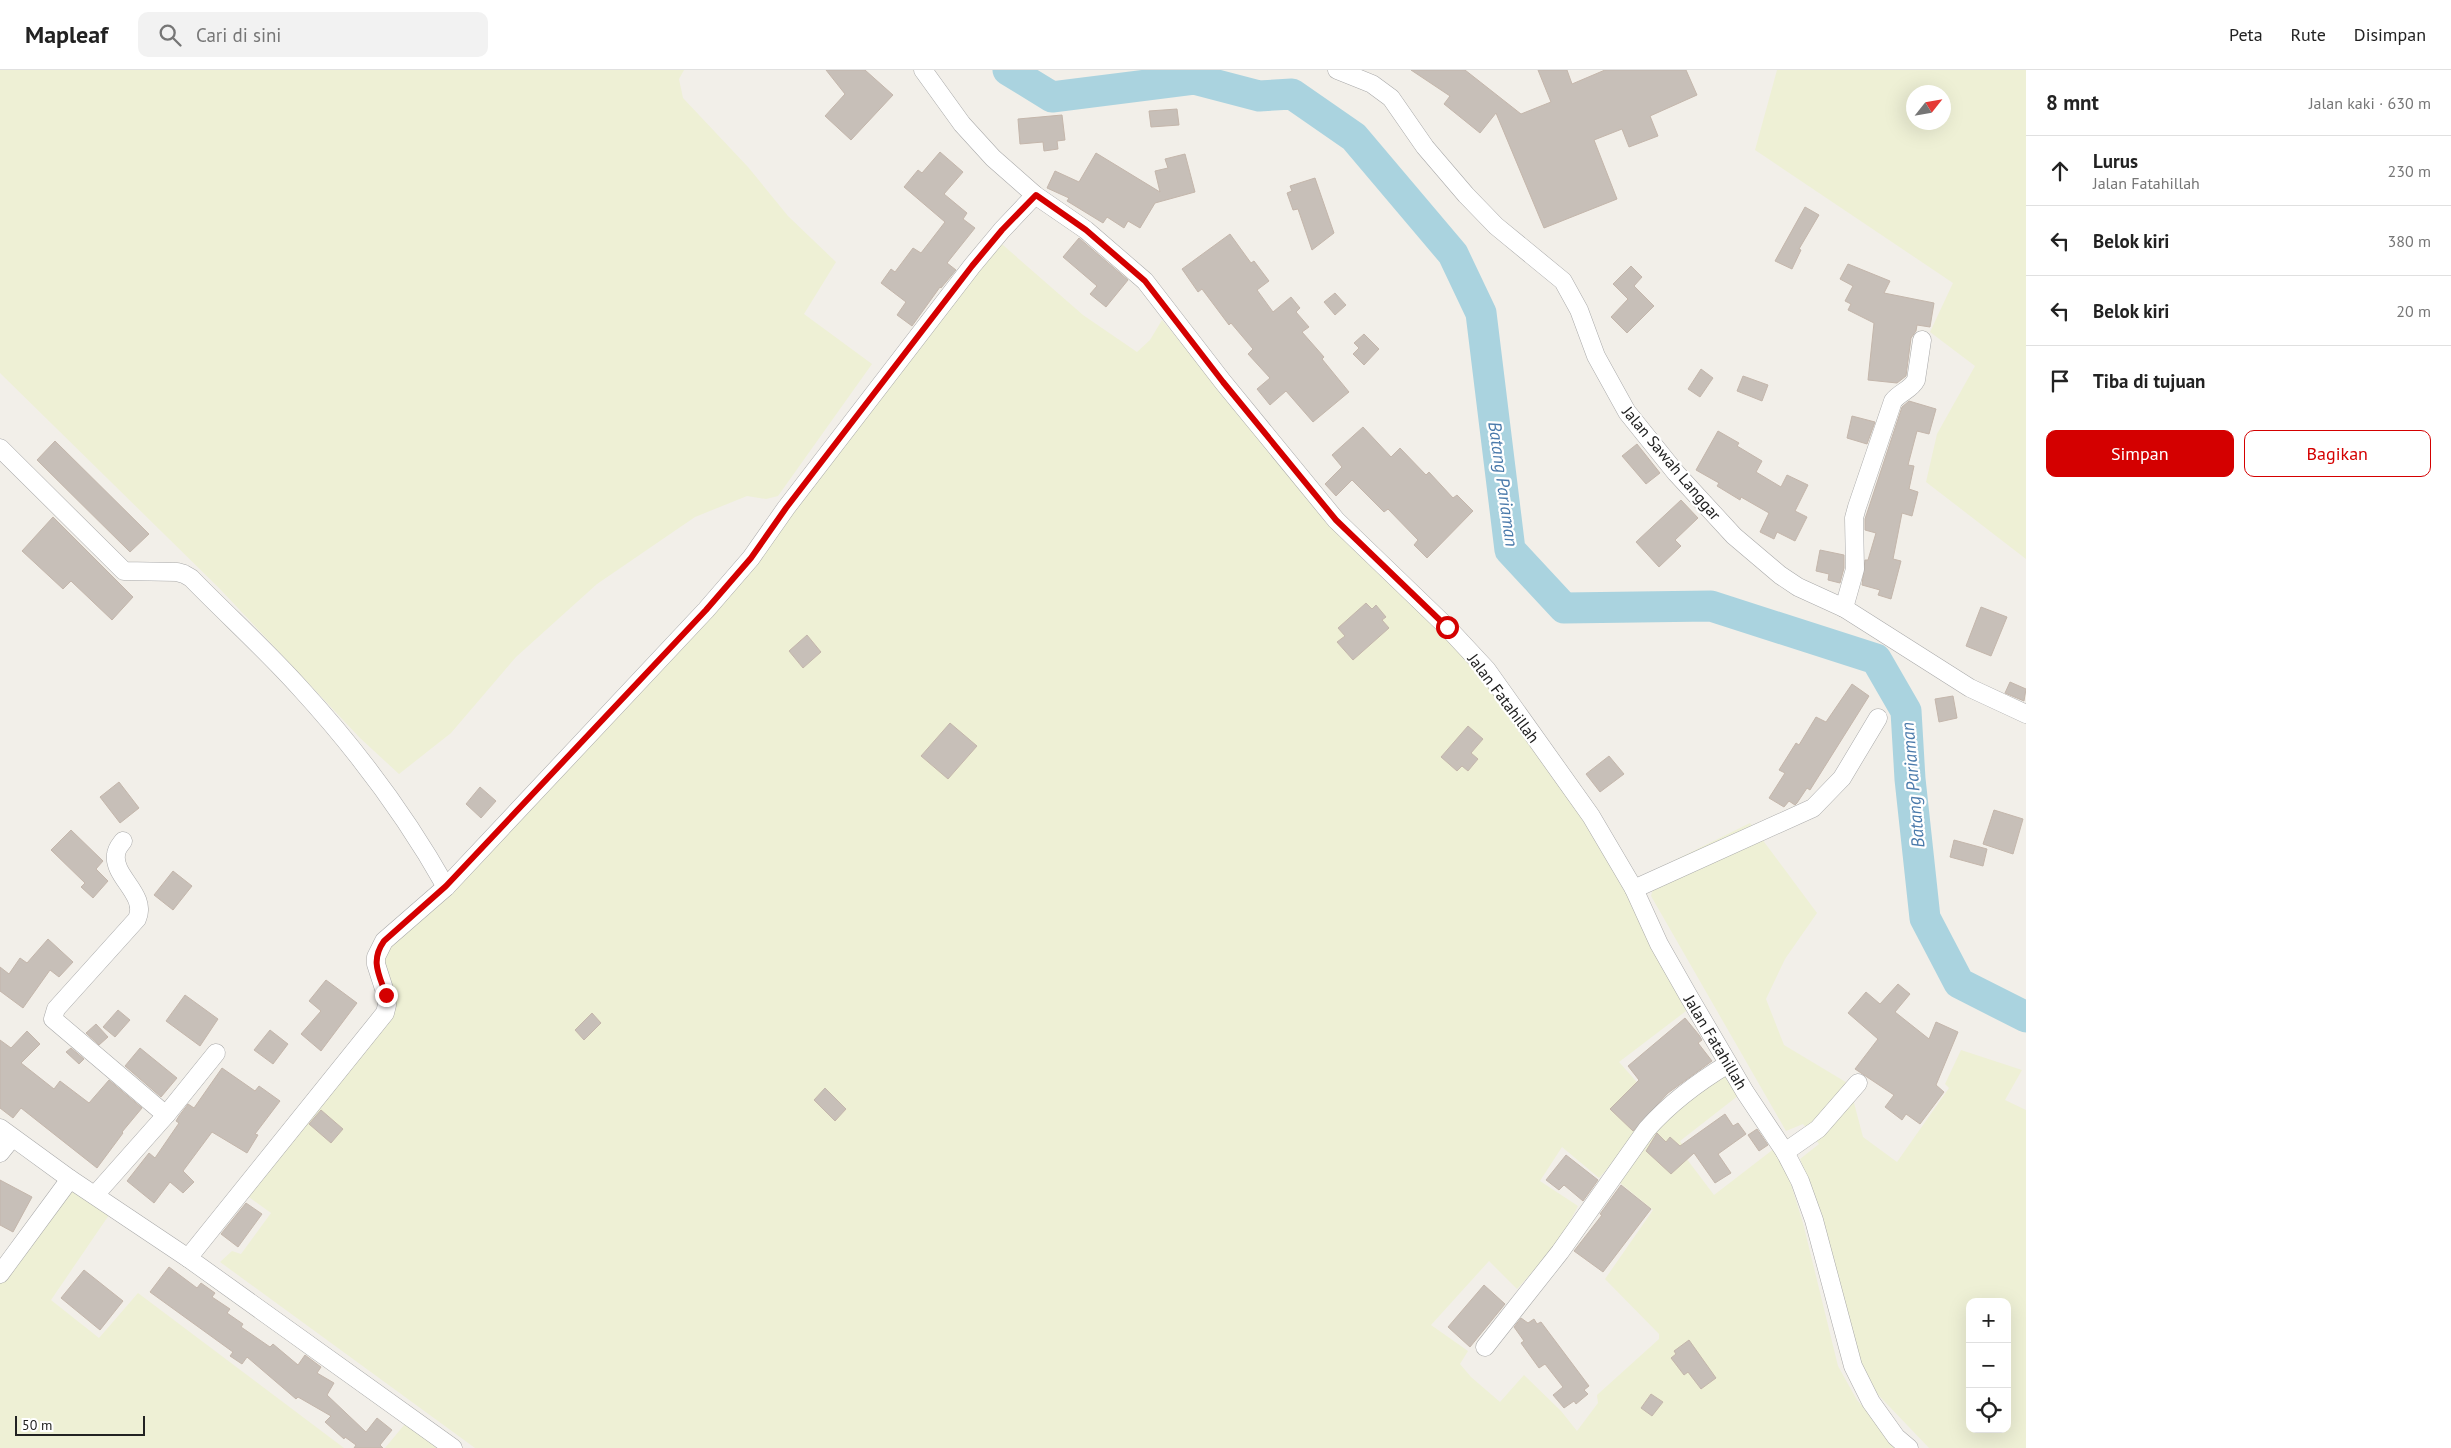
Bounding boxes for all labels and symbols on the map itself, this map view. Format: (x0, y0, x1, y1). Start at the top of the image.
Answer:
north arrow (1906, 85, 1951, 130)
street label: Jalan Sawah Langgar (1618, 401, 1726, 524)
water label: Batang Pariaman (1483, 420, 1524, 548)
route start (1436, 616, 1459, 639)
street label: Jalan Fatahillah (1463, 649, 1544, 747)
water label: Batang Pariaman (1896, 721, 1929, 849)
route end (375, 984, 398, 1007)
street label: Jalan Fatahillah (1679, 990, 1752, 1093)
scale bar (15, 1413, 145, 1436)

